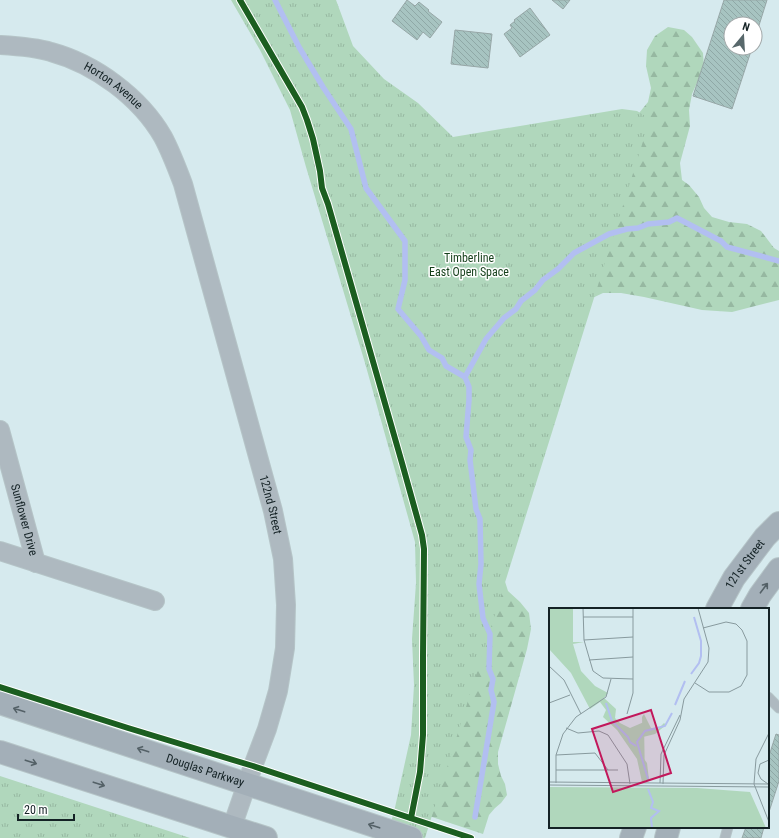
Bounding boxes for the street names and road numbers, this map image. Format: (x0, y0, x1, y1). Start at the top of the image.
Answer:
street label: Horton Avenue (82, 59, 146, 112)
street label: 122nd Street (256, 473, 285, 536)
street label: Sunflower Drive (8, 482, 41, 558)
street label: 121st Street (722, 536, 768, 591)
street label: Douglas Parkway (164, 751, 246, 790)

